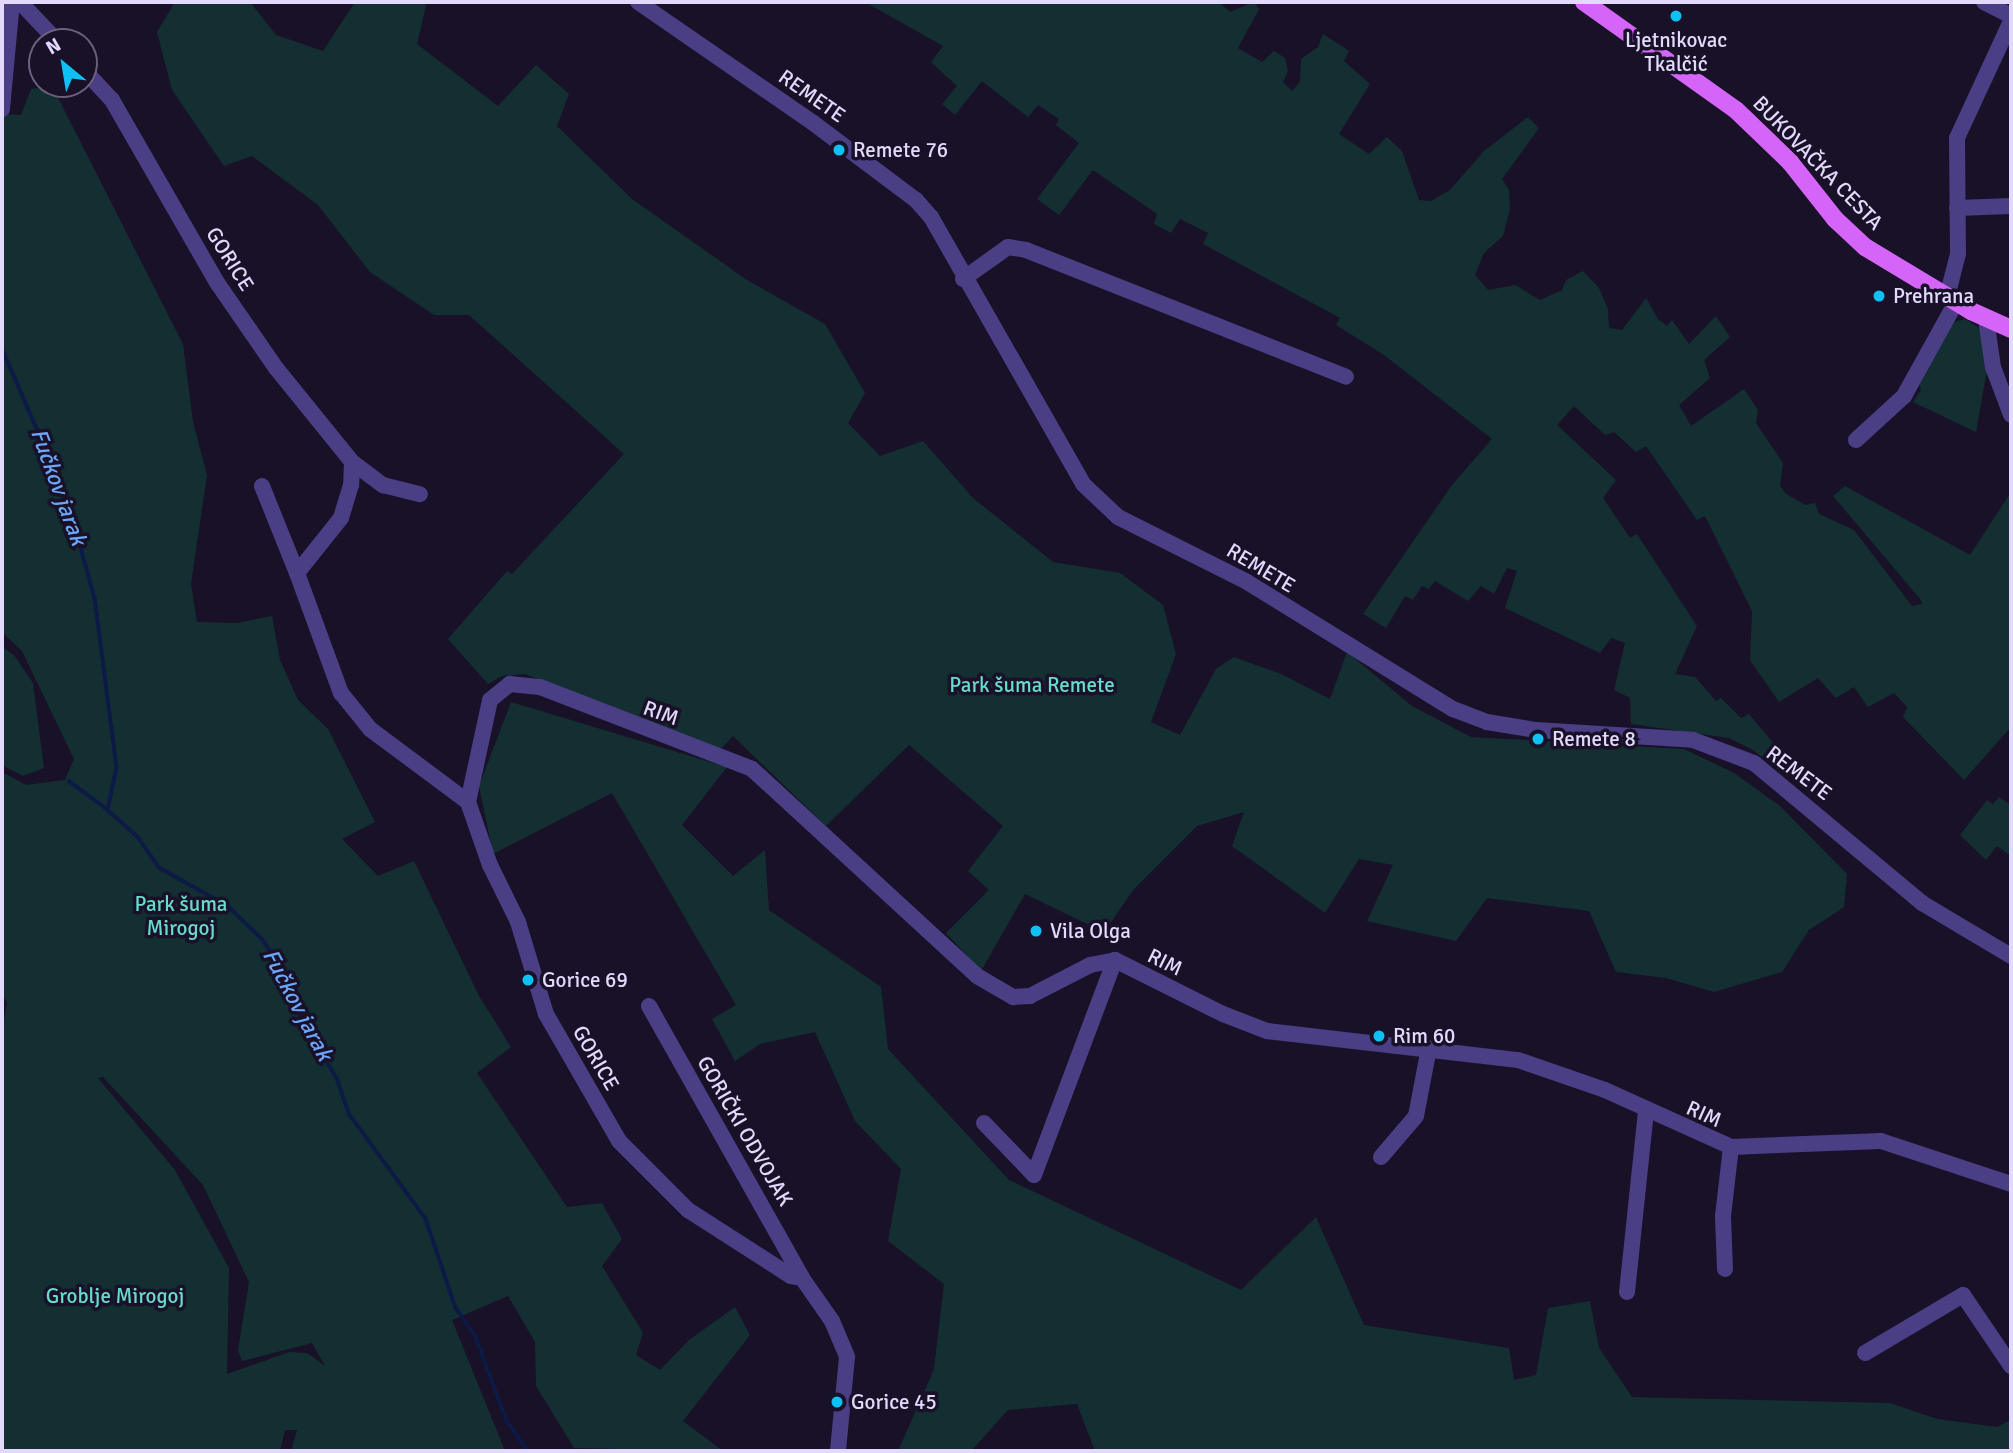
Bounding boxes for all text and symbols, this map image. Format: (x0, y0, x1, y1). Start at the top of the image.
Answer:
marker: Ljetnikovac Tkalčić (1668, 8, 1684, 24)
place label: Ljetnikovac Tkalčić (1625, 27, 1727, 77)
north arrow (28, 28, 98, 98)
text: N (42, 33, 65, 60)
street label: REMETE (774, 64, 850, 128)
street label: BUKOVAČKA CESTA (1748, 91, 1888, 235)
place label: Remete 76 (853, 137, 948, 163)
marker: Remete 76 (831, 142, 847, 158)
street label: GORICE (201, 222, 259, 296)
place label: Prehrana (1893, 283, 1974, 309)
marker: Prehrana (1871, 288, 1887, 304)
water label: Fučkov jarak (24, 425, 92, 549)
street label: REMETE (1222, 538, 1300, 598)
park label: Park šuma Remete (949, 672, 1115, 698)
street label: RIM (640, 695, 682, 731)
place label: Remete 8 (1552, 726, 1636, 752)
marker: Remete 8 (1530, 731, 1546, 747)
street label: REMETE (1761, 740, 1837, 806)
park label: Park šuma Mirogoj (134, 891, 228, 941)
place label: Vila Olga (1050, 918, 1131, 944)
marker: Vila Olga (1028, 923, 1044, 939)
street label: RIM (1143, 943, 1187, 981)
water label: Fučkov jarak (256, 944, 338, 1066)
place label: Gorice 69 (542, 967, 628, 993)
marker: Gorice 69 (520, 972, 536, 988)
street label: GORICE (567, 1021, 625, 1095)
place label: Rim 60 (1393, 1023, 1455, 1049)
marker: Rim 60 (1371, 1028, 1387, 1044)
street label: GORIČKI ODVOJAK (692, 1052, 798, 1210)
street label: RIM (1683, 1095, 1725, 1133)
park label: Groblje Mirogoj (46, 1283, 184, 1309)
place label: Gorice 45 (851, 1389, 937, 1415)
marker: Gorice 45 (829, 1394, 845, 1410)

